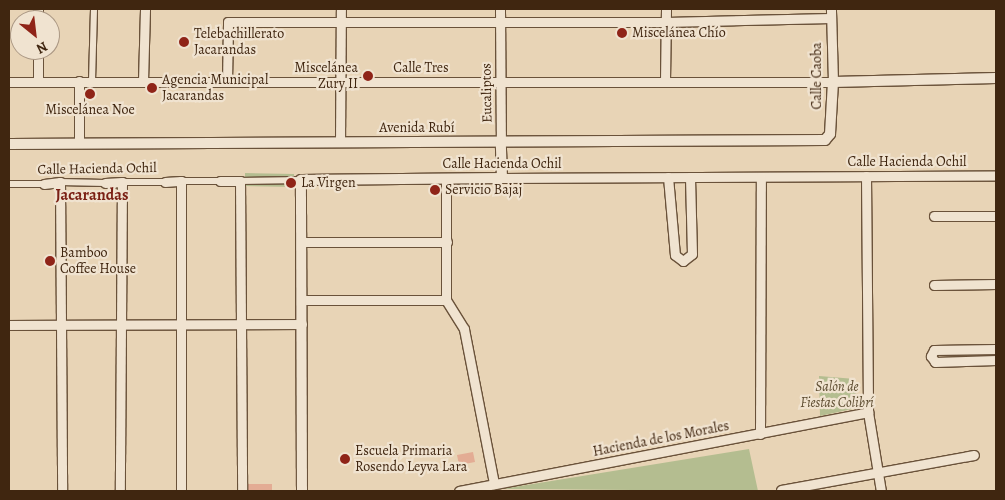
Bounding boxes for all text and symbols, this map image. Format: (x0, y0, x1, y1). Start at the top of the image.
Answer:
north arrow (10, 10, 60, 60)
place label: Miscelánea Chío (632, 25, 726, 41)
place label: Telebachillerato Jacarandas (194, 26, 284, 58)
marker: Miscelánea Chío (616, 27, 628, 39)
marker: Telebachillerato Jacarandas (178, 36, 190, 48)
text: N (33, 37, 51, 58)
street label: Calle Caoba (809, 42, 825, 110)
place label: Miscelánea Zury II (294, 60, 358, 92)
street label: Calle Tres (393, 60, 449, 76)
street label: Eucaliptos (478, 63, 496, 123)
marker: Miscelánea Zury II (362, 70, 374, 82)
place label: Agencia Municipal Jacarandas (162, 72, 268, 104)
marker: Agencia Municipal Jacarandas (146, 82, 158, 94)
marker: Miscelánea Noe (84, 88, 96, 100)
place label: Miscelánea Noe (45, 102, 135, 118)
street label: Avenida Rubí (379, 120, 455, 136)
street label: Calle Hacienda Ochil (847, 154, 967, 170)
street label: Calle Hacienda Ochil (442, 156, 562, 172)
street label: Calle Hacienda Ochil (37, 160, 157, 178)
place label: La Virgen (301, 175, 356, 191)
marker: La Virgen (285, 177, 297, 189)
place label: Servicio Bajaj (445, 182, 522, 198)
marker: Servicio Bajaj (429, 184, 441, 196)
district label: Jacarandas (55, 185, 129, 205)
place label: Bamboo Coffee House (60, 245, 136, 278)
marker: Bamboo Coffee House (44, 255, 56, 267)
park label: Salón de Fiestas Colibrí (800, 379, 874, 412)
street label: Hacienda de los Morales (591, 418, 731, 460)
place label: Escuela Primaria Rosendo Leyva Lara (355, 443, 467, 476)
marker: Escuela Primaria Rosendo Leyva Lara (339, 453, 351, 465)

